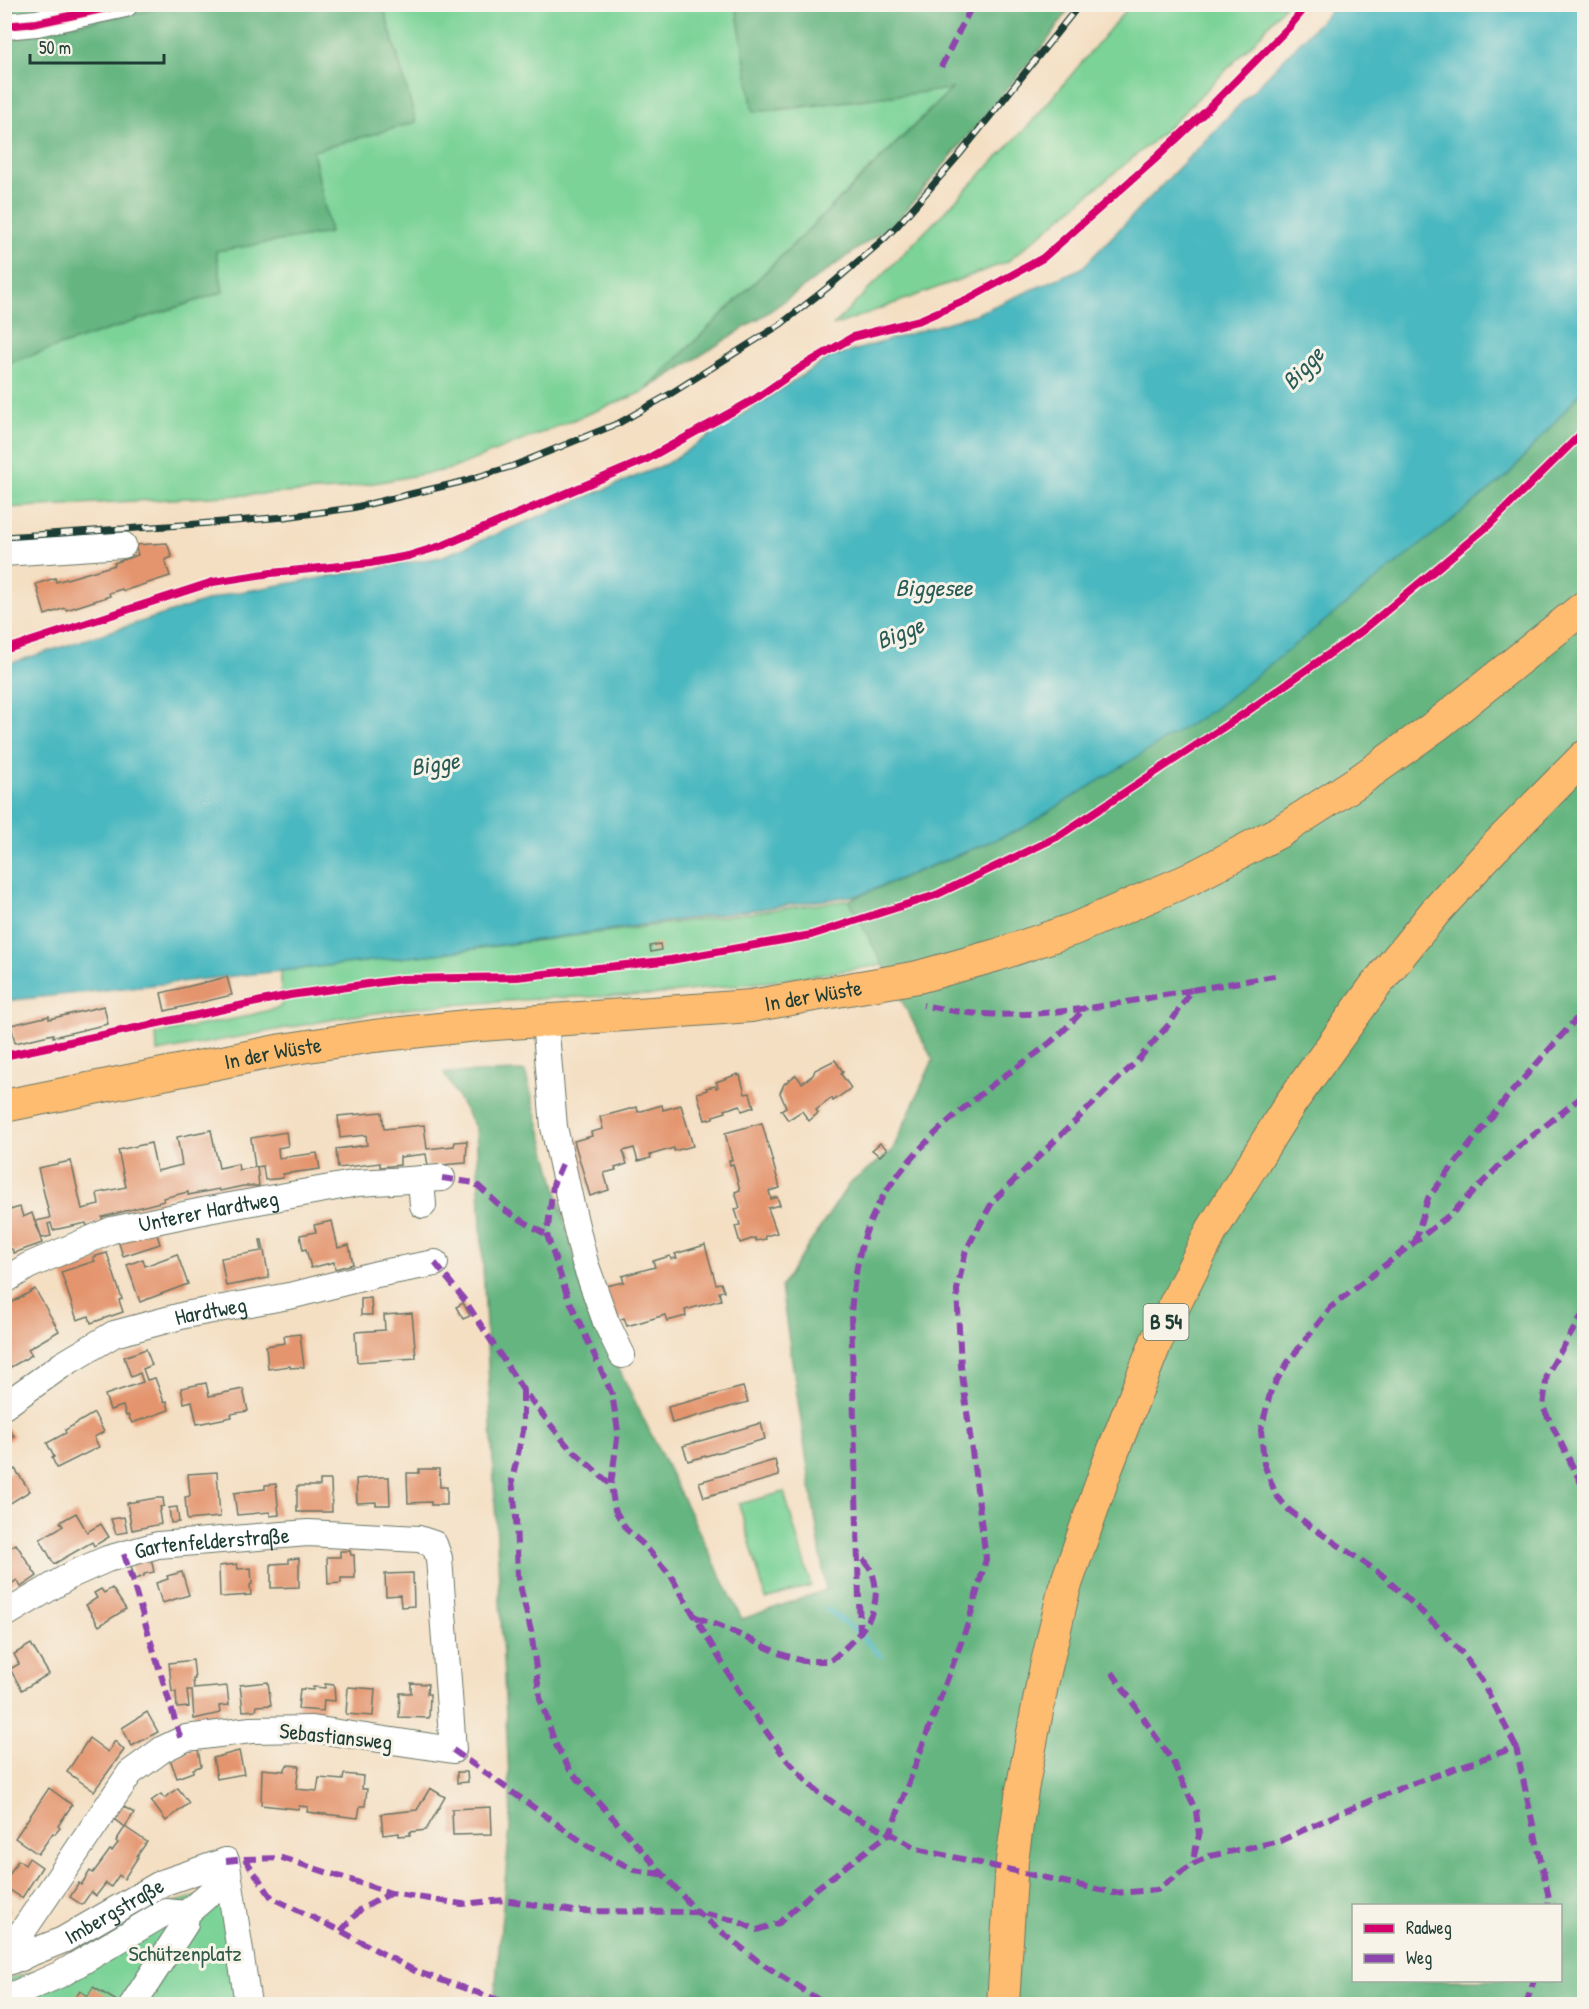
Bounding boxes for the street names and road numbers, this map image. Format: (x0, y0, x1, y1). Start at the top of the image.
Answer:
street label: In der Wüste (762, 972, 864, 1018)
street label: In der Wüste (221, 1029, 324, 1076)
street label: Unterer Hardtweg (136, 1183, 281, 1239)
street label: Hardtweg (171, 1289, 249, 1332)
road number: B 54 (1144, 1304, 1188, 1340)
street label: Gartenfelderstraße (131, 1520, 291, 1566)
street label: Sebastiansweg (278, 1715, 394, 1757)
street label: Imbergstraße (59, 1870, 169, 1951)

